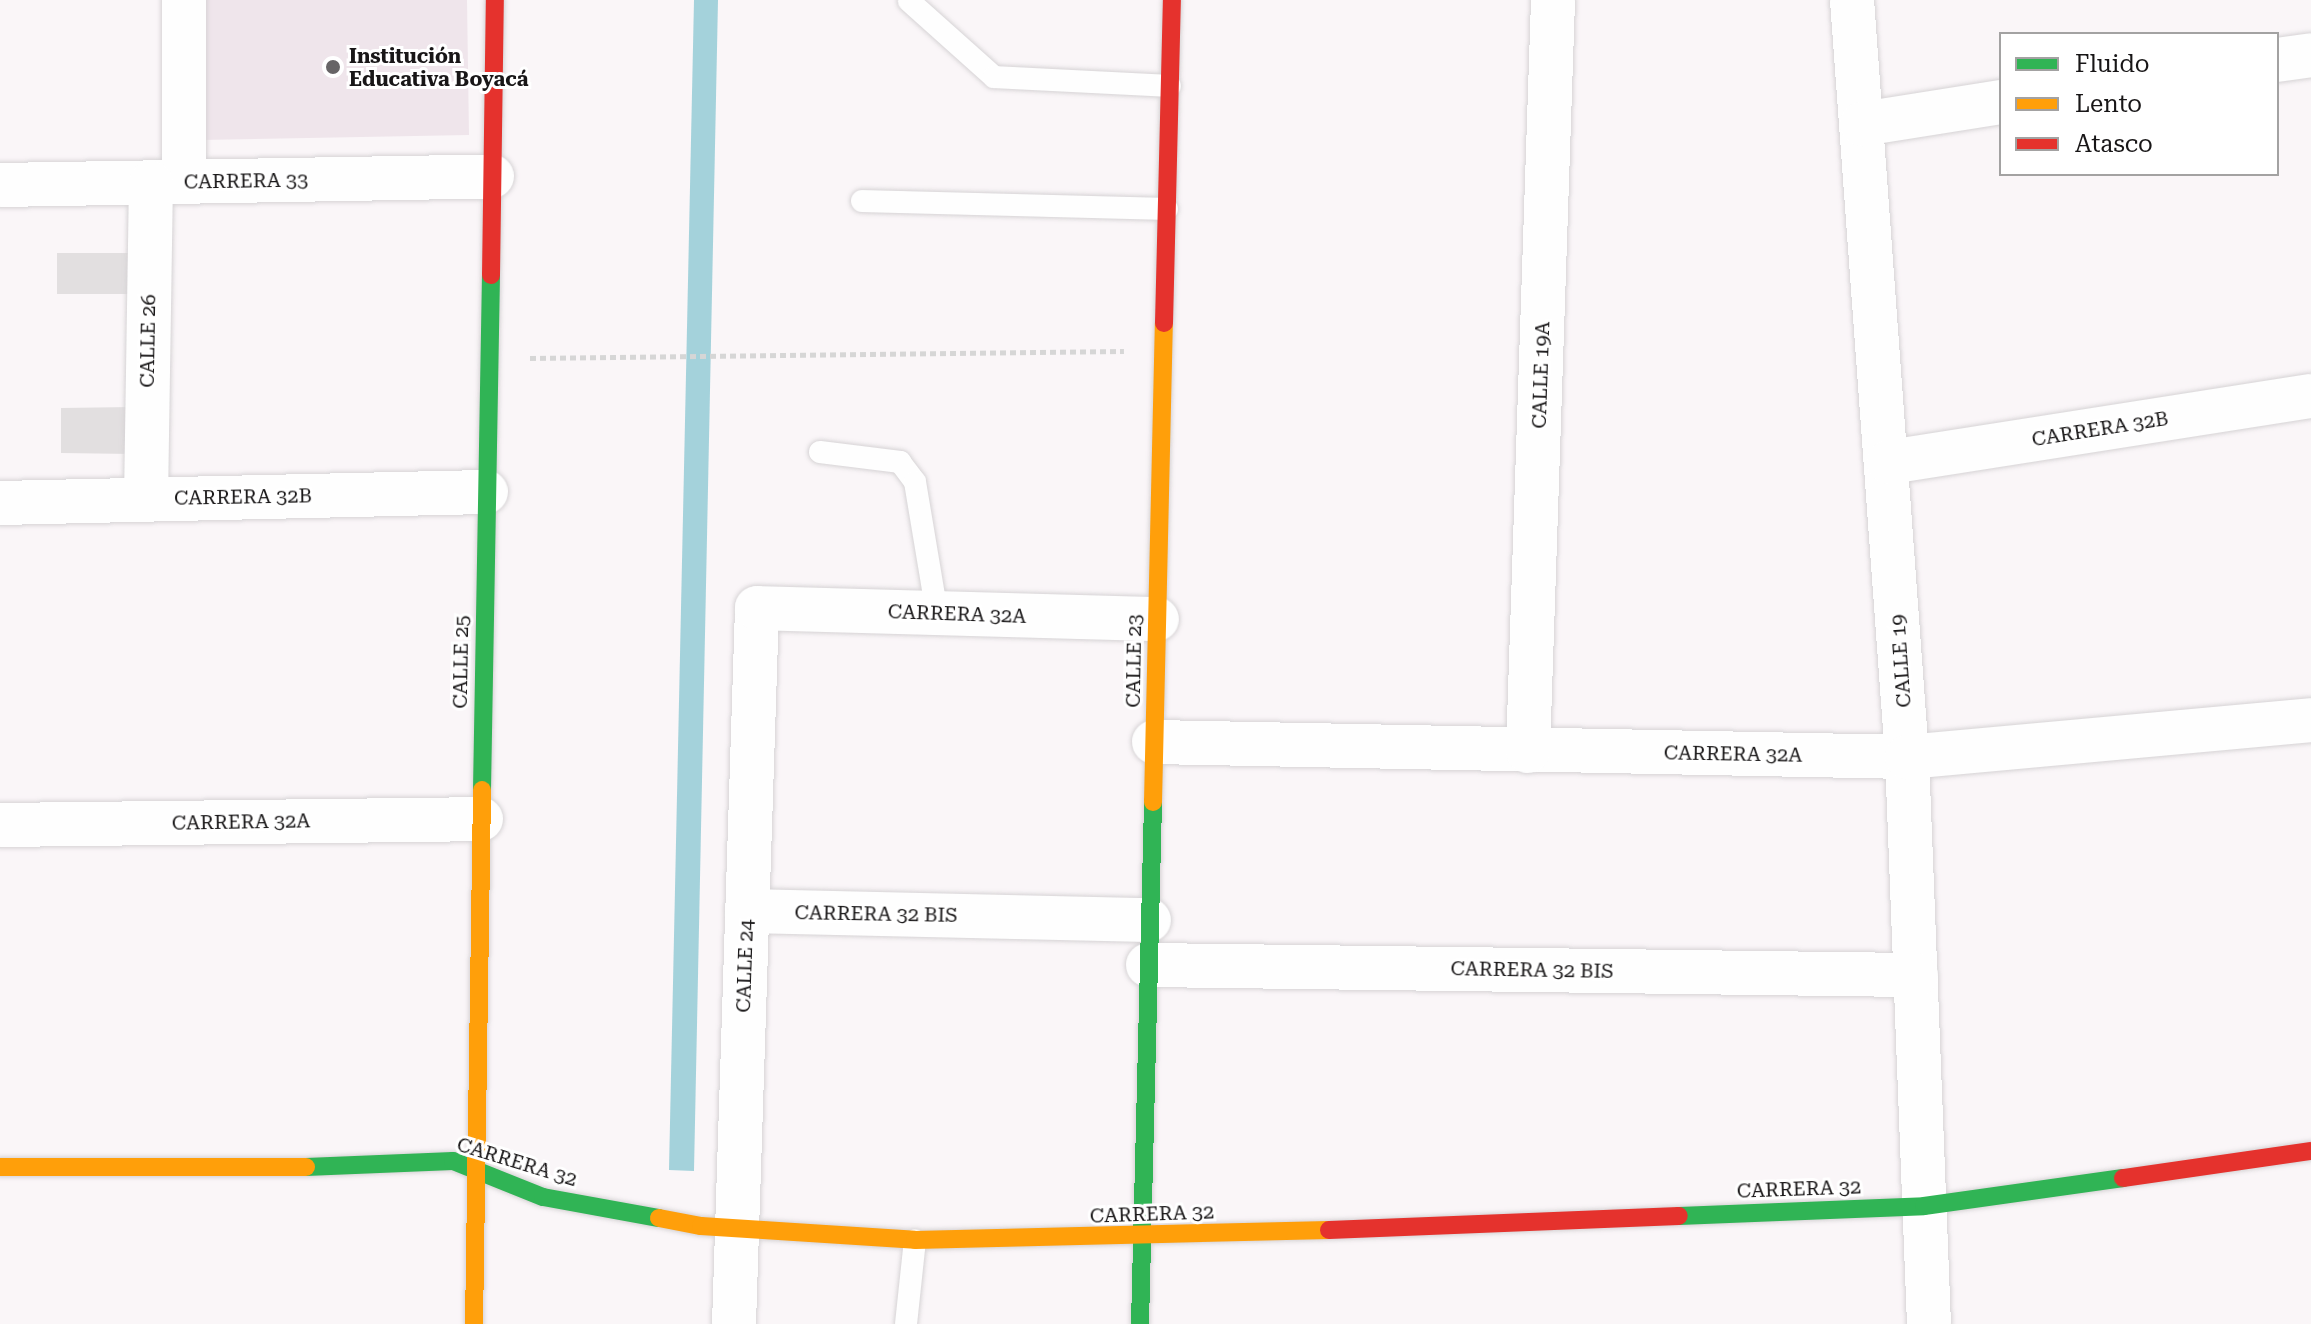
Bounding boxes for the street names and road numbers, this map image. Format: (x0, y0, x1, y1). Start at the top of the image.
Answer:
street label: CARRERA 33 (184, 168, 308, 194)
street label: CALLE 26 (135, 294, 161, 388)
street label: CALLE 19A (1527, 321, 1555, 429)
street label: CARRERA 32B (2030, 406, 2170, 452)
street label: CARRERA 32B (174, 484, 312, 510)
street label: CARRERA 32A (887, 600, 1027, 628)
street label: CALLE 23 (1121, 614, 1147, 708)
street label: CALLE 19 (1886, 614, 1916, 708)
street label: CALLE 25 (448, 615, 474, 709)
street label: CARRERA 32A (1664, 741, 1802, 767)
street label: CARRERA 32A (172, 809, 310, 835)
street label: CARRERA 32 BIS (794, 901, 958, 927)
street label: CALLE 24 (731, 919, 759, 1013)
street label: CARRERA 32 BIS (1450, 957, 1614, 983)
street label: CARRERA 32 (454, 1132, 580, 1192)
street label: CARRERA 32 (1736, 1175, 1862, 1203)
street label: CARRERA 32 (1089, 1200, 1215, 1228)

